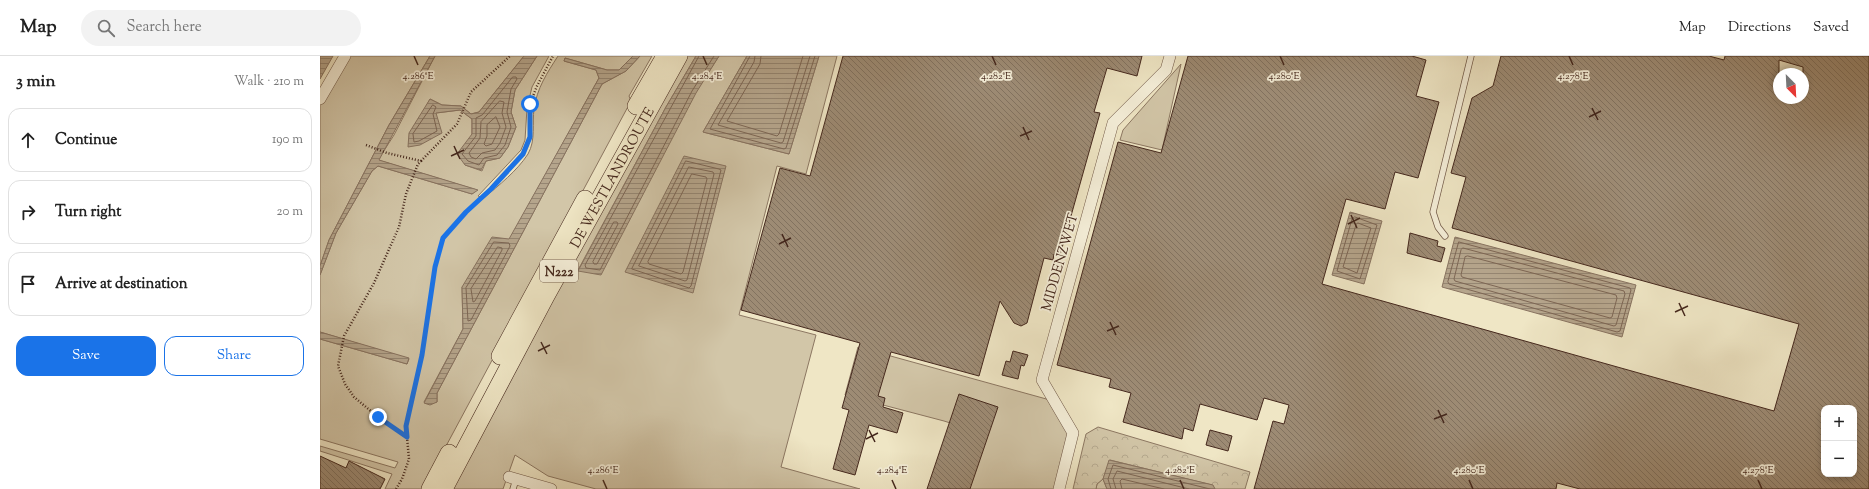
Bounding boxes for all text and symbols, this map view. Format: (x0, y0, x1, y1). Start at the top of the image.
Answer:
search box (81, 10, 361, 46)
text: Map (20, 14, 57, 41)
icon: search (95, 17, 117, 39)
text: Search here (127, 17, 202, 38)
text: Map (1679, 18, 1706, 38)
text: Directions (1728, 18, 1791, 38)
text: Saved (1813, 18, 1849, 38)
north arrow (1773, 68, 1809, 104)
text: 4.286°E (403, 69, 433, 84)
text: 4.284°E (692, 69, 722, 84)
text: 4.282°E (981, 69, 1011, 84)
text: 4.280°E (1269, 69, 1299, 84)
text: 4.278°E (1558, 69, 1588, 84)
text: 3 min (16, 70, 55, 94)
text: Walk · 210 m (234, 73, 304, 91)
route start (521, 95, 539, 113)
street label: DE WESTLANDROUTE (566, 104, 661, 252)
icon: ahead (17, 129, 39, 151)
text: Continue (55, 130, 117, 151)
text: 190 m (272, 131, 303, 149)
icon: right (17, 201, 39, 223)
text: Turn right (55, 202, 121, 223)
text: 20 m (277, 203, 303, 221)
street label: MIDDENZWET (1037, 211, 1084, 314)
road number: N222 (540, 260, 578, 282)
icon: arrive (17, 273, 39, 295)
text: Arrive at destination (55, 274, 188, 295)
button: Save (16, 336, 156, 376)
button: Share (164, 336, 304, 376)
map controls (1821, 405, 1857, 477)
button: + (1821, 405, 1857, 441)
route end (369, 408, 387, 426)
button: − (1821, 441, 1857, 477)
text: 4.286°E (588, 463, 618, 478)
text: 4.284°E (877, 463, 907, 478)
text: 4.282°E (1165, 463, 1195, 478)
text: 4.280°E (1454, 463, 1484, 478)
text: 4.278°E (1743, 463, 1773, 478)

